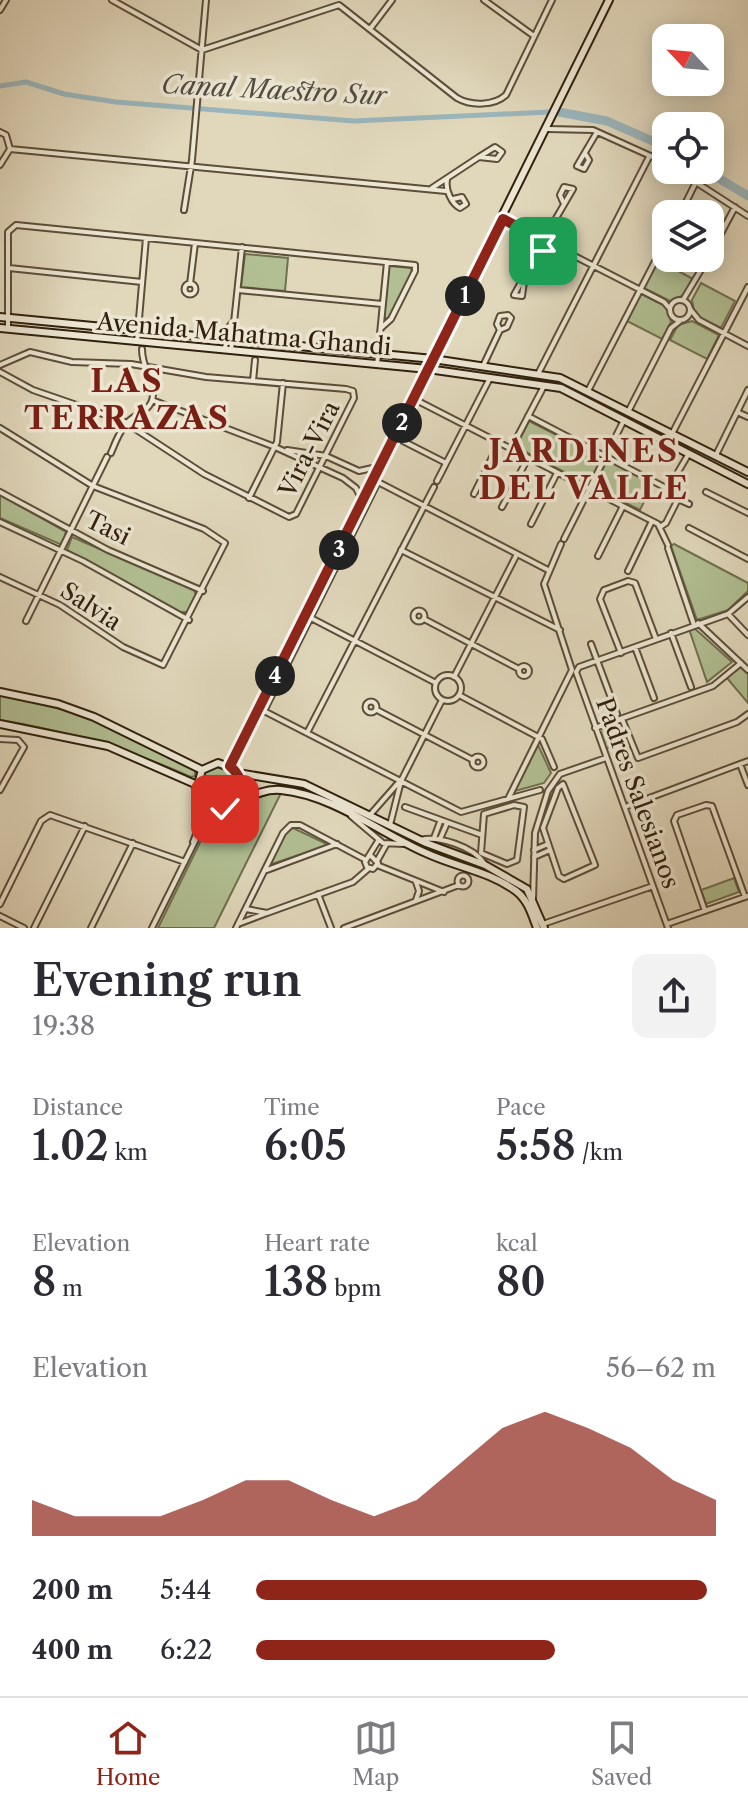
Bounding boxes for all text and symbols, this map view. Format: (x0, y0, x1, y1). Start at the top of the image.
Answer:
north arrow (652, 24, 724, 96)
map controls (652, 24, 724, 272)
water label: Canal Maestro Sur (161, 68, 389, 112)
button: locate (652, 112, 724, 184)
button: layers (652, 200, 724, 272)
pin (509, 217, 577, 285)
icon: arrive (521, 229, 565, 273)
pin: 1 (445, 276, 485, 316)
text: 1 (460, 282, 470, 309)
street label: Avenida Mahatma Ghandi (94, 307, 393, 361)
district label: LAS TERRAZAS (24, 361, 230, 437)
street label: Vira-Vira (272, 396, 346, 503)
pin: 2 (382, 403, 422, 443)
text: 2 (396, 409, 409, 436)
district label: JARDINES DEL VALLE (479, 431, 689, 507)
street label: Tasi (81, 505, 135, 551)
pin: 3 (319, 530, 359, 570)
text: 3 (333, 536, 345, 563)
street label: Salvia (55, 576, 127, 637)
pin: 4 (255, 656, 295, 696)
text: 4 (268, 662, 282, 689)
street label: Padres Salesianos (590, 694, 686, 892)
pin (191, 775, 259, 843)
icon: check (203, 787, 247, 831)
text: Evening run (32, 953, 302, 1007)
button: share (632, 954, 716, 1038)
text: 19:38 (32, 1010, 95, 1042)
text: Distance (32, 1094, 123, 1121)
text: Time (264, 1094, 320, 1121)
text: Pace (496, 1094, 546, 1121)
text: 1.02 (32, 1121, 109, 1170)
text: 6:05 (264, 1121, 347, 1170)
text: 5:58 (496, 1121, 576, 1170)
text: km (109, 1139, 148, 1166)
text: /km (576, 1139, 623, 1166)
text: Elevation (32, 1230, 130, 1257)
text: Heart rate (264, 1230, 370, 1257)
text: kcal (496, 1230, 538, 1257)
text: 8 (32, 1257, 56, 1306)
text: 138 (264, 1257, 328, 1306)
text: 80 (496, 1257, 546, 1306)
text: m (56, 1275, 83, 1302)
text: bpm (328, 1275, 382, 1302)
text: Elevation (32, 1352, 148, 1384)
text: 56–62 m (606, 1352, 716, 1384)
text: 200 m (32, 1574, 113, 1606)
text: 5:44 (160, 1574, 211, 1606)
text: 400 m (32, 1634, 113, 1666)
text: 6:22 (160, 1634, 212, 1666)
tab: Home (96, 1716, 160, 1791)
tab: Map (352, 1716, 399, 1791)
tab: Saved (591, 1716, 652, 1791)

